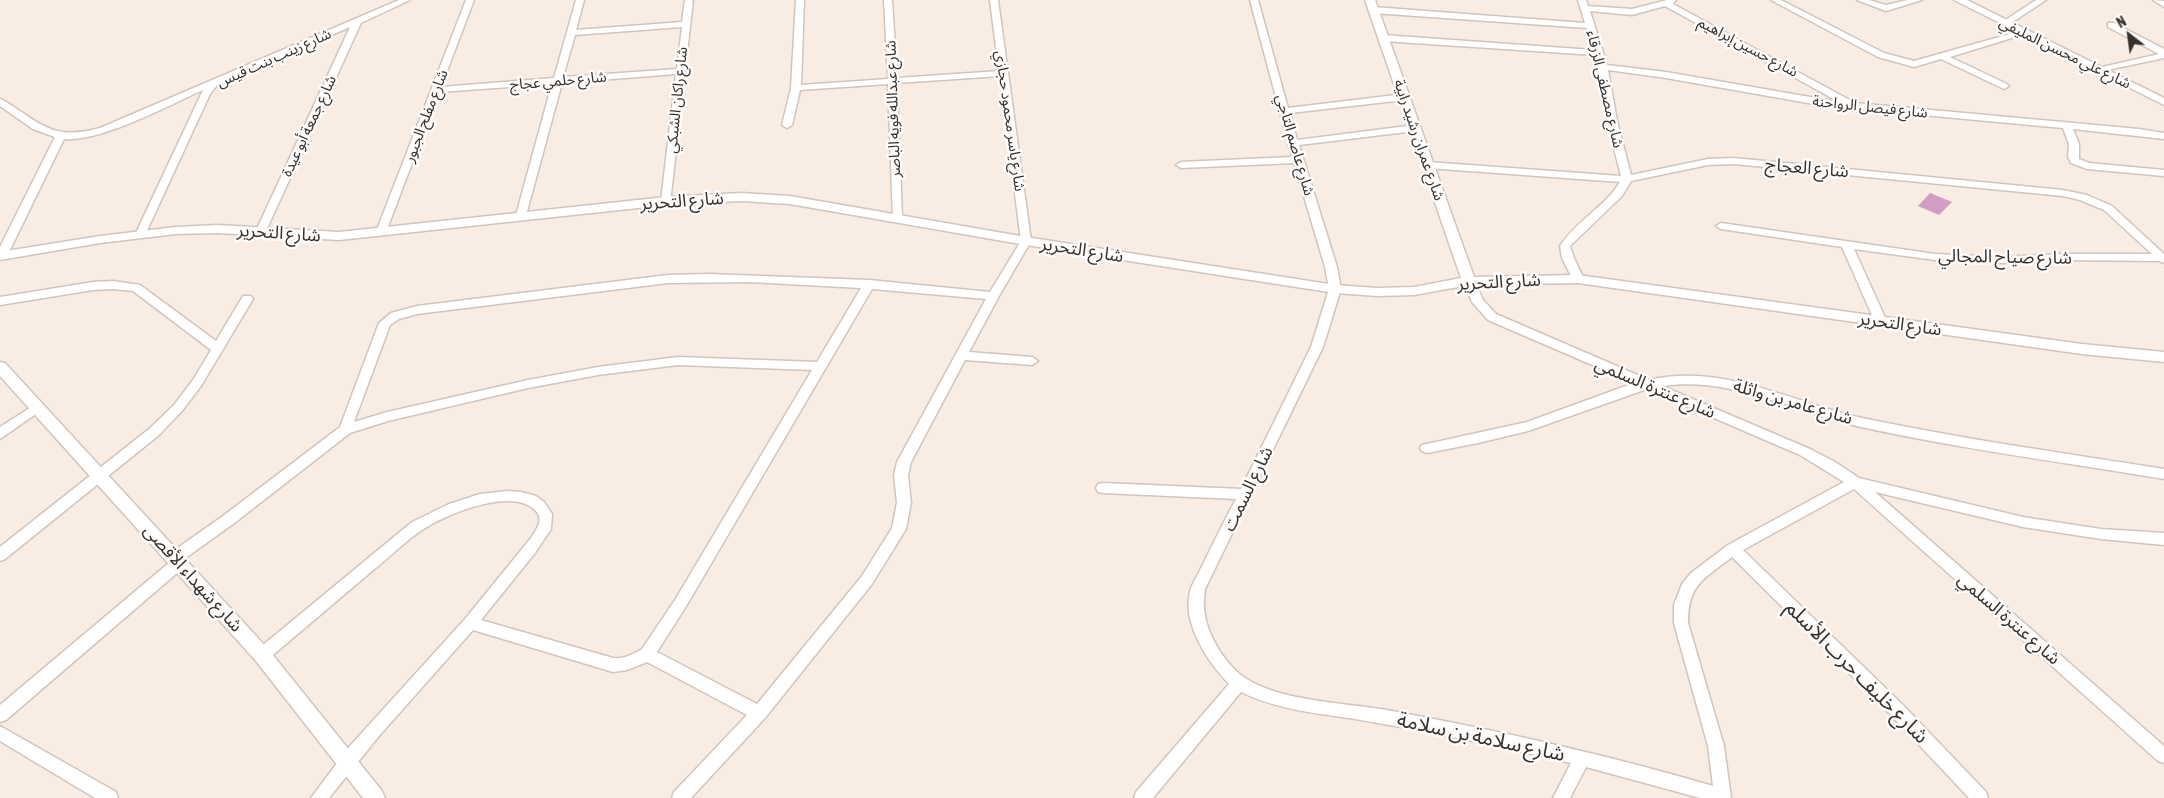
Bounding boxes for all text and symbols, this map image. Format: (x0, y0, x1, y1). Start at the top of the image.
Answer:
north arrow (2104, 10, 2154, 60)
street label: شارع حسين إبراهيم (1695, 13, 1801, 81)
street label: شارع علي محسن المليفي (1996, 13, 2134, 93)
text: N (2114, 13, 2129, 31)
street label: شارع زينب بنت قيس (214, 25, 334, 91)
street label: شارع مصطفى الزرقاء (1583, 28, 1627, 150)
street label: شارع عبدالله فويه الباصر (882, 40, 904, 178)
street label: شارع راكان الشبكي (662, 46, 692, 154)
street label: شارع ياسر محمود حجازي (991, 49, 1029, 193)
street label: شارع مفلح الجبور (400, 67, 452, 165)
street label: شارع حلمي عجاج (509, 68, 607, 94)
street label: شارع جمعة أبو عيدة (278, 72, 340, 180)
street label: شارع عمران رشيد رابية (1390, 77, 1448, 203)
street label: شارع عاصم التاجي (1272, 92, 1318, 198)
street label: شارع فيصل الرواحنة (1811, 92, 1929, 122)
street label: شارع العجاج (1764, 154, 1850, 182)
street label: شارع التحرير (639, 187, 725, 215)
street label: شارع التحرير (236, 219, 322, 247)
street label: شارع التحرير (1039, 233, 1125, 267)
street label: شارع صياح المجالي (1938, 245, 2072, 269)
street label: شارع التحرير (1457, 269, 1541, 295)
street label: شارع التحرير (1857, 307, 1943, 341)
street label: شارع عنترة السلمي (1591, 353, 1719, 423)
street label: شارع عامر بن واثلة (1731, 375, 1855, 429)
street label: شارع السمت (1218, 443, 1278, 535)
street label: شارع شهداء الأقصى (139, 520, 247, 636)
street label: شارع عنترة السلمي (1953, 569, 2065, 669)
street label: شارع خليف حرب الأسلم (1780, 595, 1934, 749)
street label: شارع سلامة بن سلامة (1395, 707, 1567, 767)

